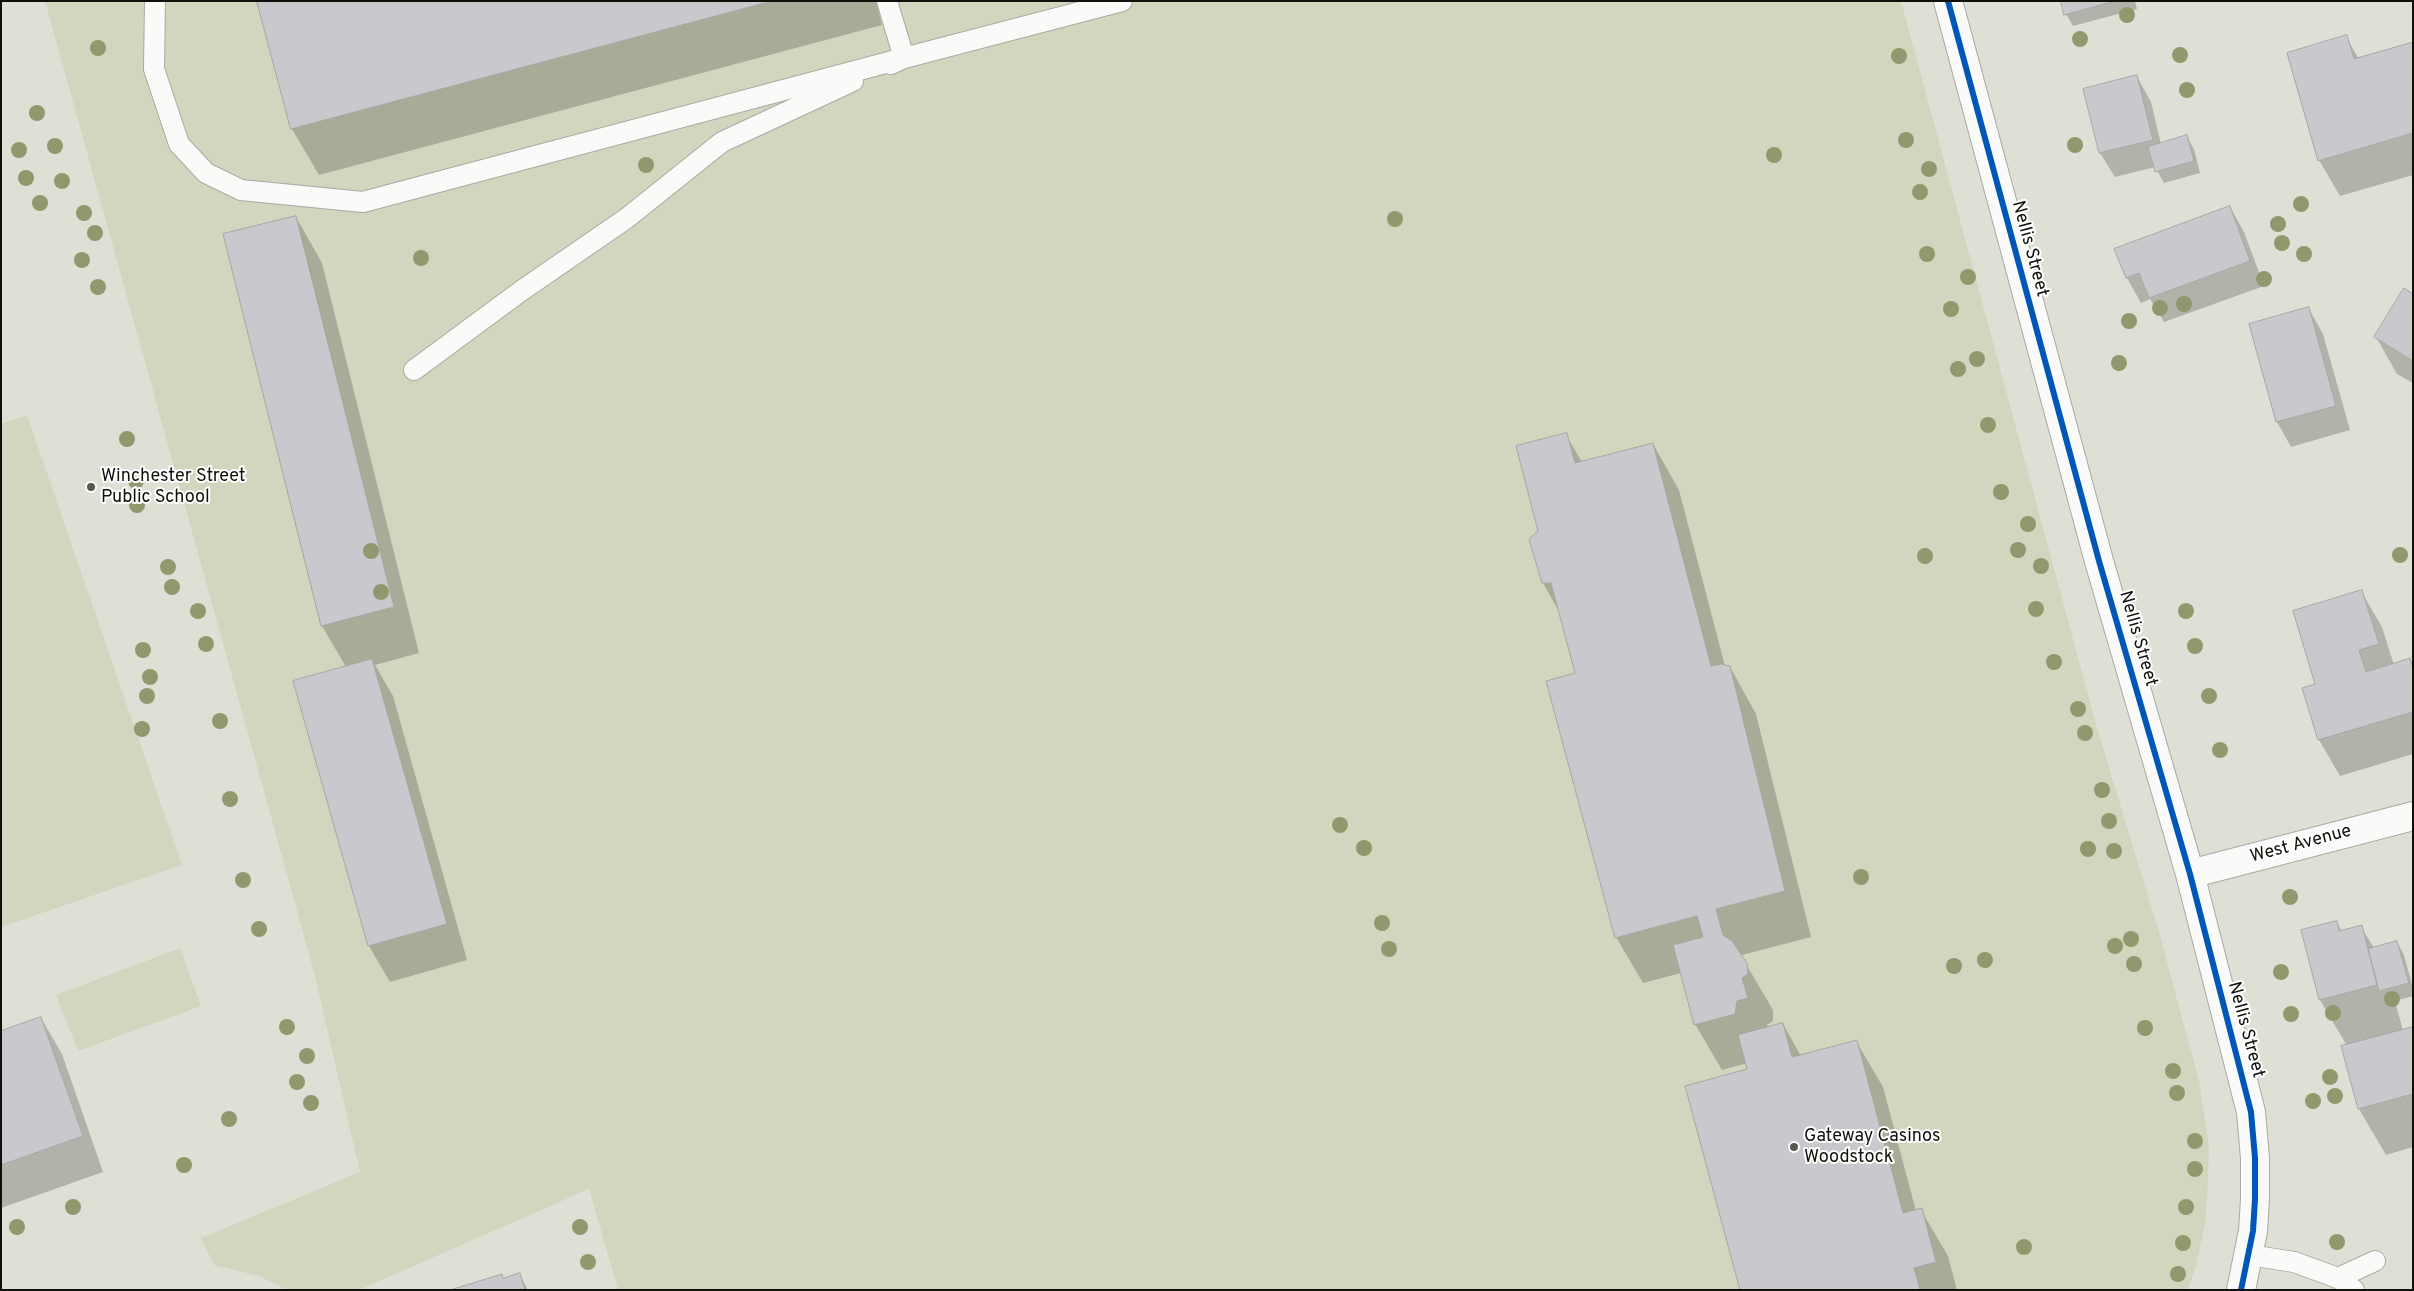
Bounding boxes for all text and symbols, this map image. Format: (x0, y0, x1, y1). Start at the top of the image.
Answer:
street label: Nellis Street (2006, 199, 2052, 299)
place label: Winchester Street Public School (101, 466, 246, 508)
marker: Winchester Street Public School (85, 481, 97, 493)
street label: Nellis Street (2113, 589, 2161, 689)
street label: West Avenue (2248, 821, 2354, 869)
street label: Nellis Street (2222, 980, 2268, 1080)
place label: Gateway Casinos Woodstock (1804, 1126, 1940, 1168)
marker: Gateway Casinos Woodstock (1788, 1141, 1800, 1153)

